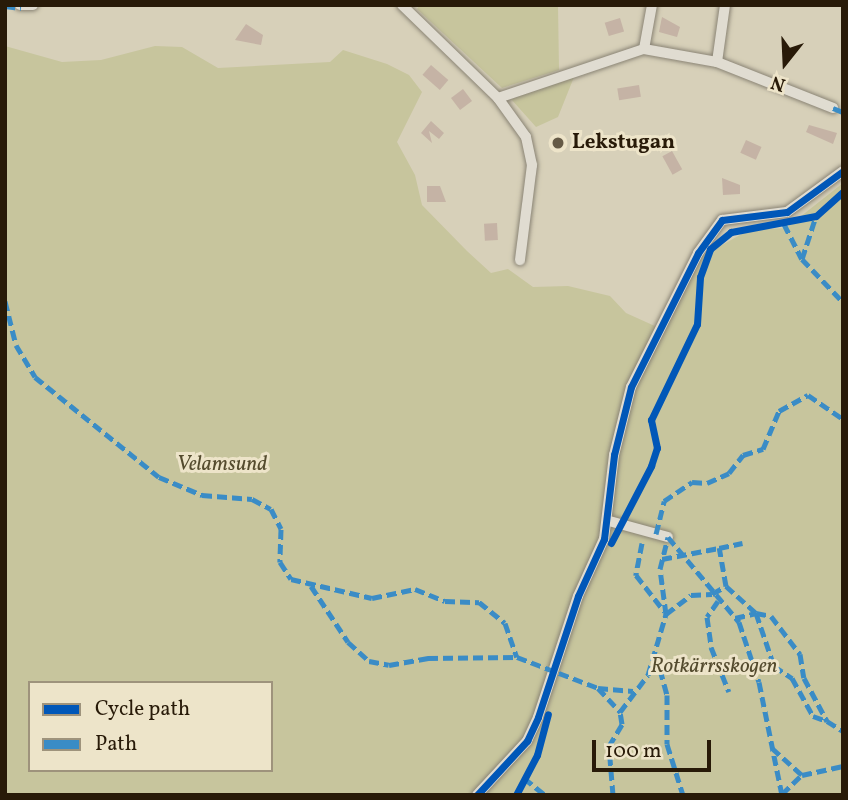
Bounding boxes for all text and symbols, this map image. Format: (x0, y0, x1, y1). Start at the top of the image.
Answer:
north arrow (750, 28, 820, 98)
text: N (768, 68, 789, 97)
place label: Lekstugan (572, 130, 675, 156)
marker: Lekstugan (550, 135, 566, 151)
park label: Velamsund (177, 452, 267, 478)
park label: Rotkärrsskogen (651, 654, 777, 680)
legend (28, 681, 273, 772)
text: Cycle path (95, 695, 190, 724)
scale bar (596, 726, 715, 770)
text: Path (95, 730, 137, 759)
text: 100 m (605, 737, 662, 766)

